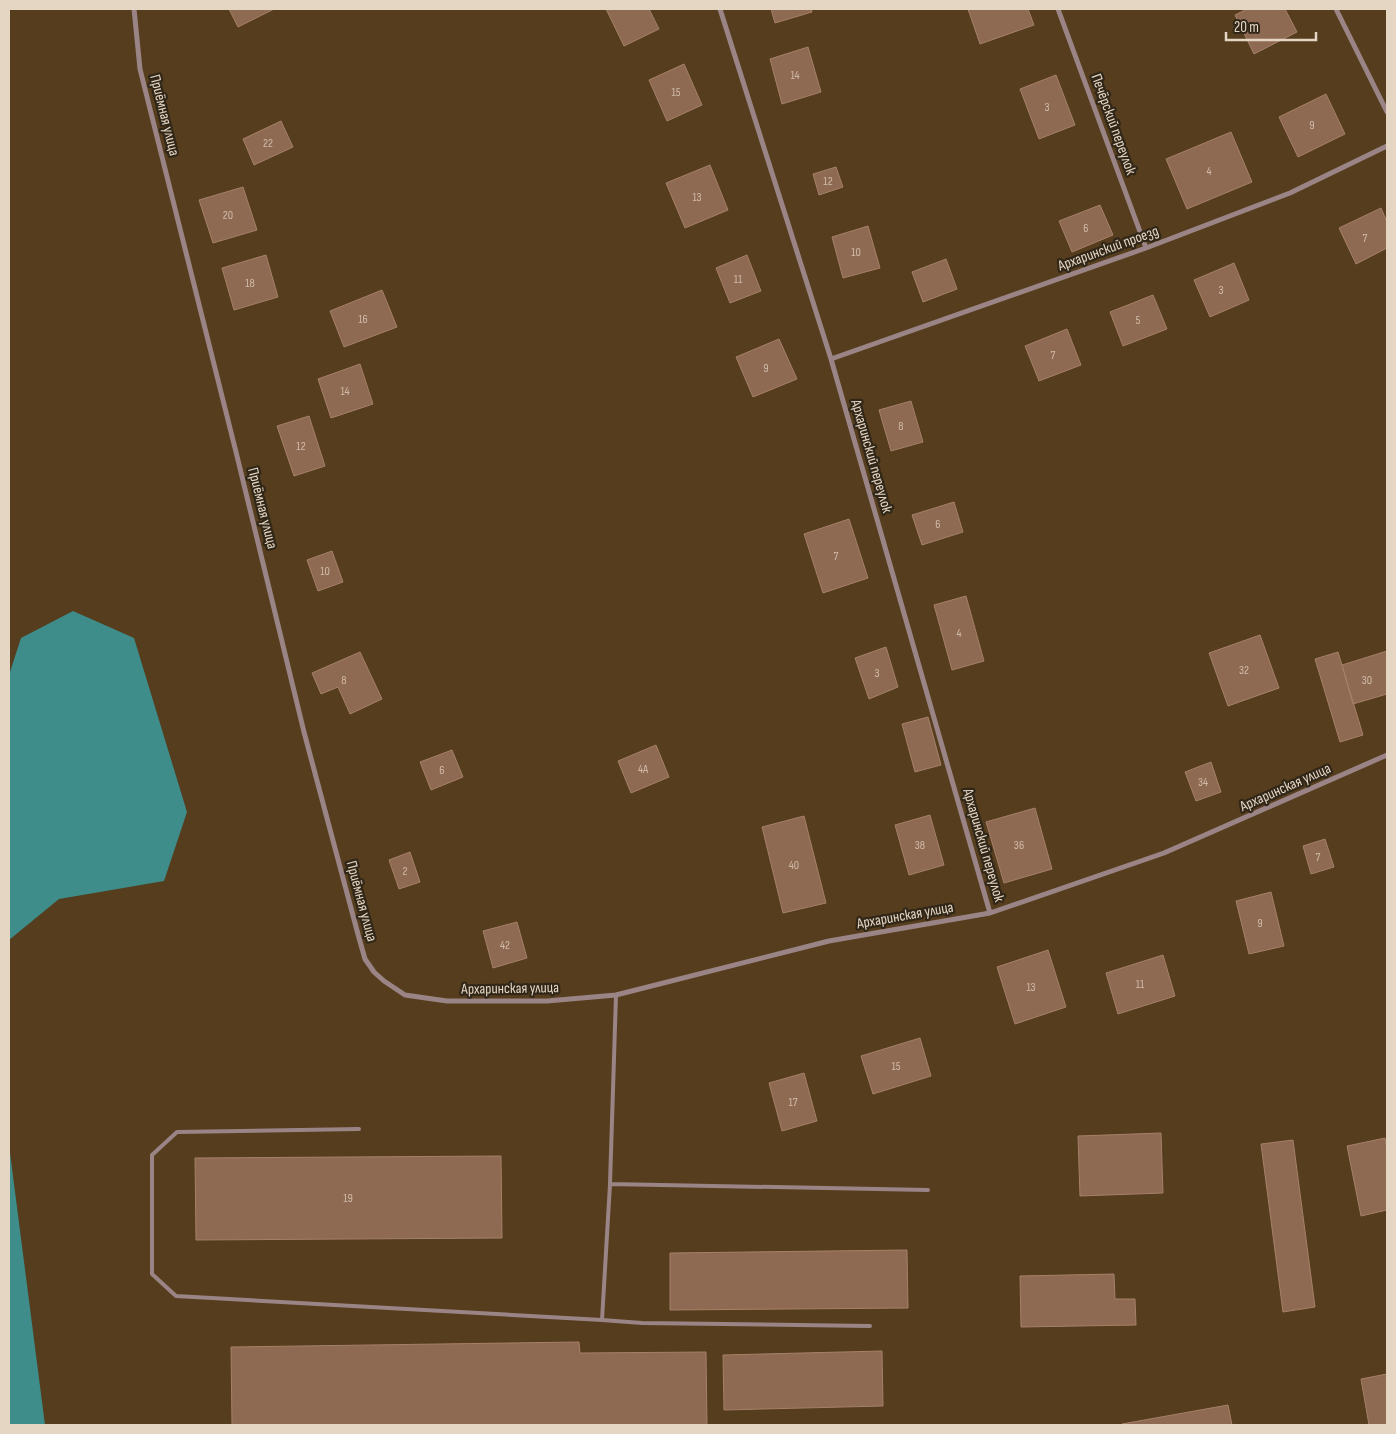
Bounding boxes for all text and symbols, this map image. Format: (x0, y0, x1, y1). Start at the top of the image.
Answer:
scale bar (1226, 10, 1316, 42)
text: 20 m (1234, 18, 1259, 37)
house number: 14 (790, 68, 800, 83)
street label: Печёрский переулок (1086, 71, 1141, 178)
street label: Приёмная улица (145, 73, 184, 158)
house number: 15 (671, 85, 681, 100)
house number: 3 (1044, 100, 1050, 115)
house number: 9 (1309, 118, 1315, 133)
house number: 22 (263, 136, 273, 151)
house number: 4 (1206, 164, 1212, 179)
house number: 12 (823, 174, 833, 189)
house number: 13 (692, 190, 702, 205)
house number: 20 (223, 208, 233, 223)
street label: Архаринский проезд (1054, 221, 1161, 276)
house number: 6 (1083, 221, 1089, 236)
house number: 7 (1363, 231, 1368, 246)
house number: 10 (851, 245, 861, 260)
house number: 11 (734, 272, 743, 287)
house number: 18 (245, 276, 255, 291)
house number: 3 (1218, 283, 1224, 298)
house number: 16 (358, 312, 368, 327)
house number: 5 (1136, 313, 1141, 328)
house number: 7 (1051, 348, 1056, 363)
house number: 9 (763, 361, 769, 376)
house number: 14 (340, 384, 350, 399)
street label: Архаринский переулок (846, 396, 897, 515)
house number: 8 (898, 419, 904, 434)
house number: 12 (296, 439, 306, 454)
street label: Приёмная улица (243, 466, 282, 551)
house number: 6 (935, 517, 941, 532)
house number: 7 (834, 549, 839, 564)
house number: 10 (320, 564, 330, 579)
house number: 4 (956, 626, 962, 641)
house number: 32 (1239, 663, 1249, 678)
house number: 3 (874, 666, 880, 681)
house number: 8 (341, 673, 347, 688)
house number: 30 (1362, 673, 1372, 688)
street label: Архаринская улица (1236, 759, 1334, 816)
house number: 4А (638, 762, 649, 777)
house number: 6 (439, 763, 445, 778)
house number: 34 (1198, 775, 1208, 790)
street label: Архаринский переулок (958, 785, 1009, 904)
house number: 38 (915, 838, 925, 853)
house number: 36 (1014, 838, 1024, 853)
house number: 7 (1316, 850, 1321, 865)
house number: 40 (789, 858, 799, 873)
street label: Приёмная улица (342, 859, 381, 944)
house number: 2 (403, 864, 408, 879)
street label: Архаринская улица (854, 898, 955, 934)
house number: 9 (1257, 916, 1263, 931)
house number: 42 (500, 938, 510, 953)
house number: 11 (1136, 977, 1145, 992)
street label: Архаринская улица (460, 978, 559, 999)
house number: 13 (1026, 980, 1036, 995)
house number: 15 (891, 1059, 901, 1074)
house number: 17 (789, 1095, 798, 1110)
house number: 19 (343, 1191, 353, 1206)

